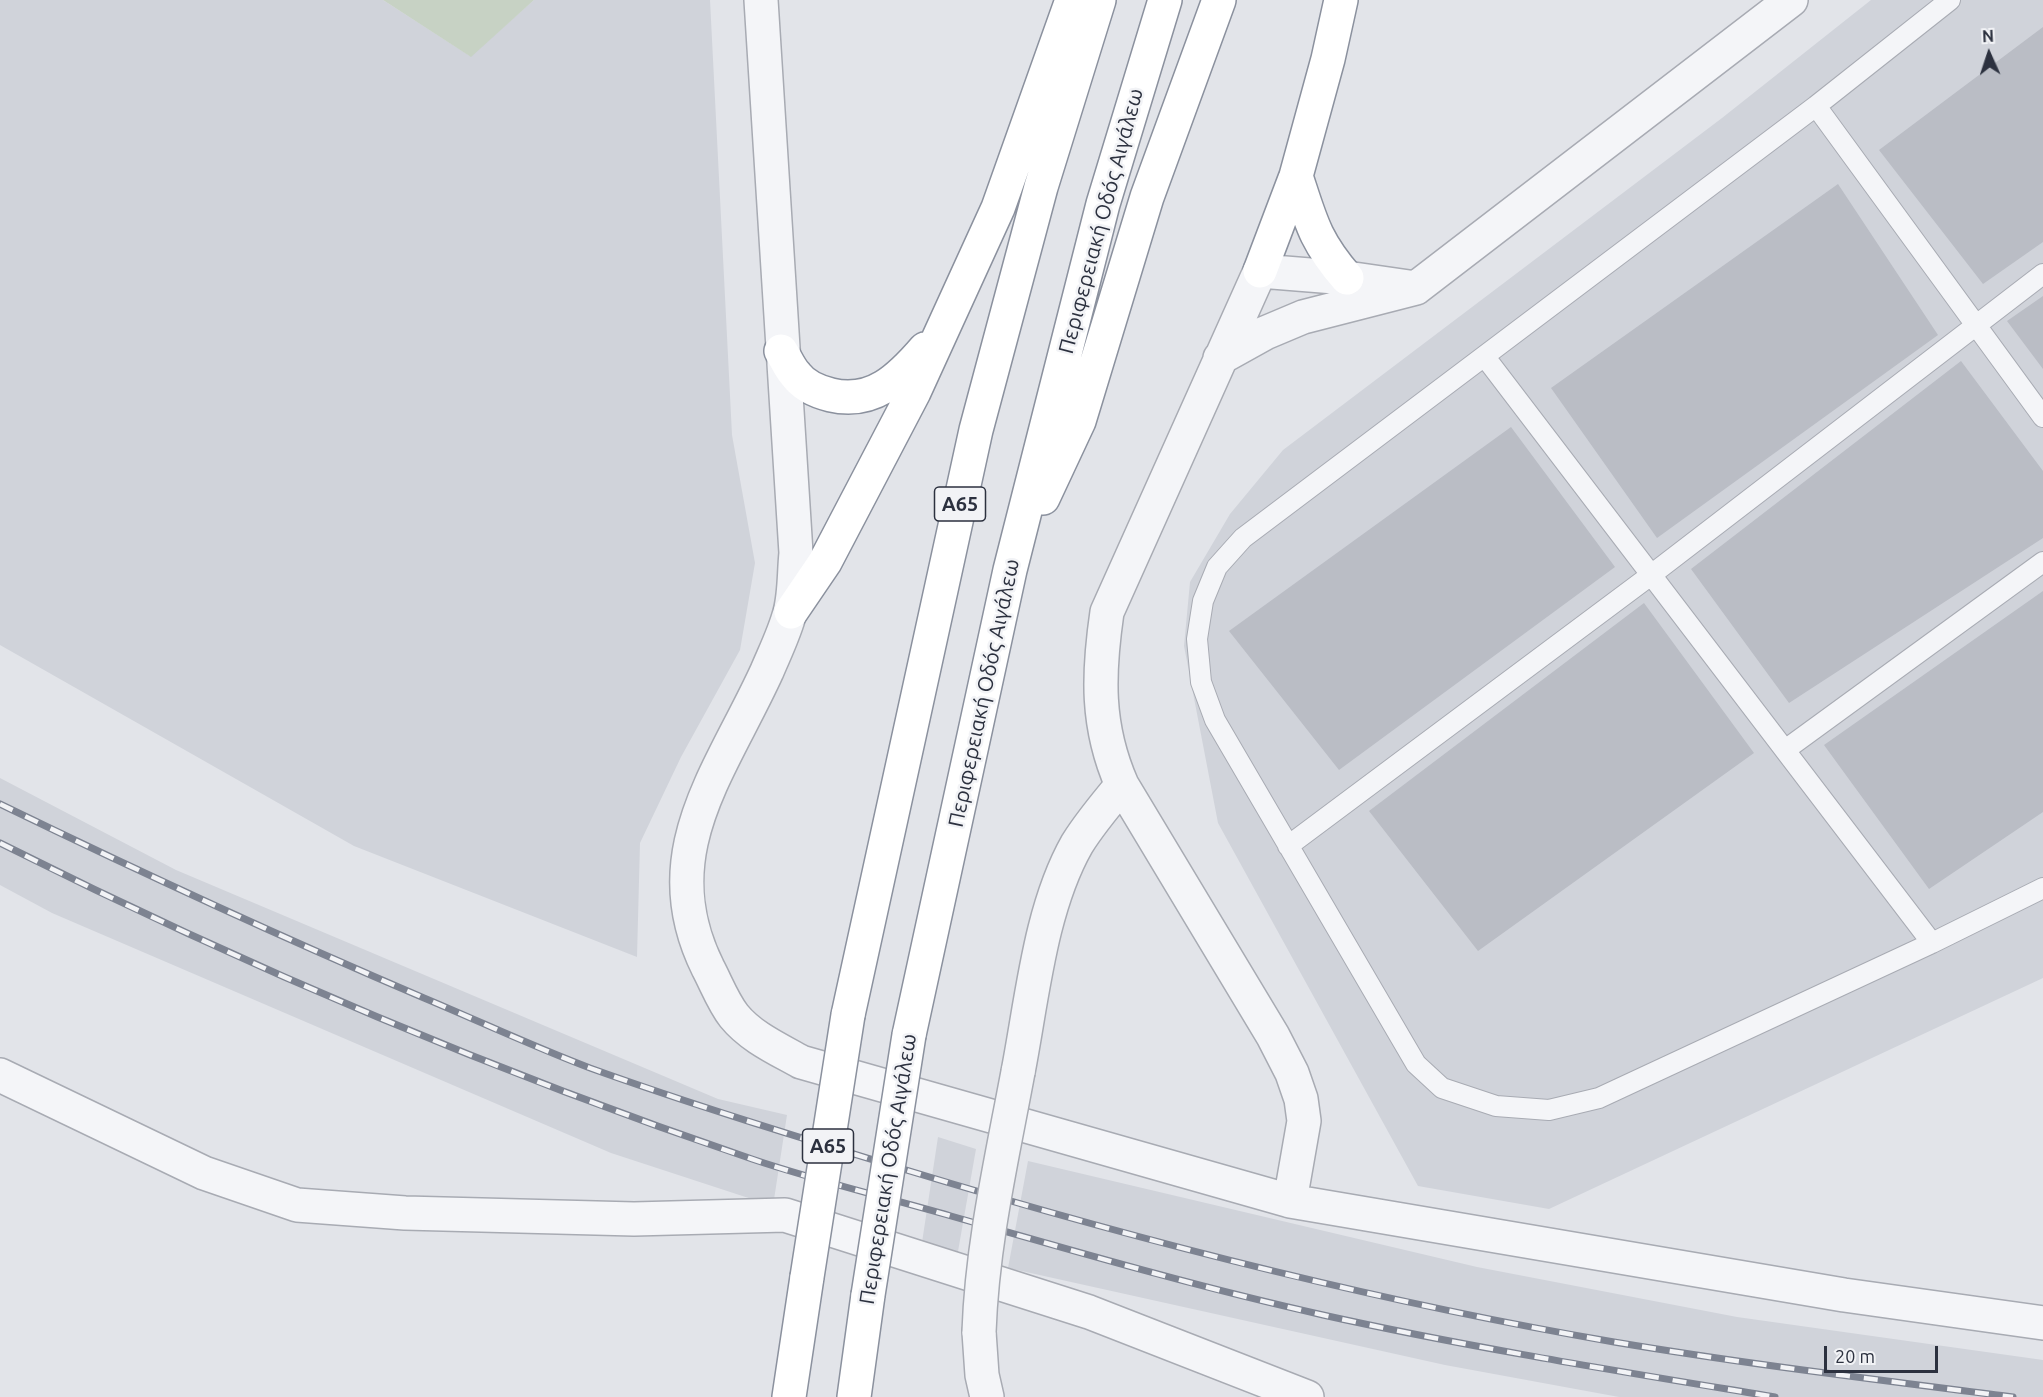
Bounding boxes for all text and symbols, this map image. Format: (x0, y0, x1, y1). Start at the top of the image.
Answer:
north arrow (1959, 24, 2019, 84)
text: N (1982, 27, 1994, 45)
street label: Περιφερειακή Οδός Αιγάλεω (1053, 86, 1149, 356)
road number: Α65 (934, 487, 986, 521)
street label: Περιφερειακή Οδός Αιγάλεω (943, 557, 1025, 829)
street label: Περιφερειακή Οδός Αιγάλεω (854, 1032, 922, 1306)
road number: Α65 (802, 1129, 854, 1163)
scale bar (1827, 1334, 1941, 1372)
text: 20 m (1835, 1346, 1875, 1366)

